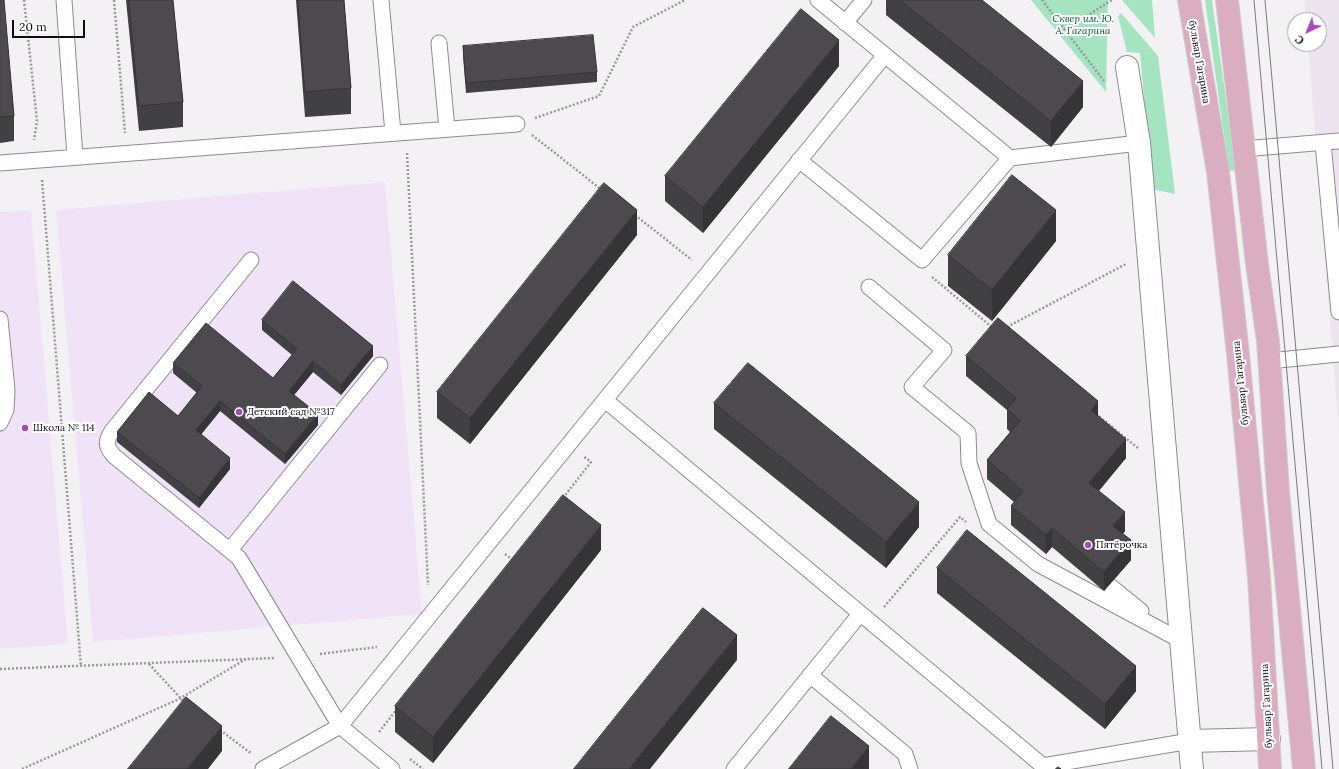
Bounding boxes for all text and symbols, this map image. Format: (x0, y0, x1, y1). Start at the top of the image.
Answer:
scale bar (14, 12, 87, 38)
north arrow (1287, 12, 1327, 52)
park label: Сквер им. Ю. А. Гагарина (1052, 13, 1114, 36)
text: 20 m (19, 19, 47, 34)
street label: бульвар Гагарина (1186, 19, 1212, 105)
text: С (1292, 32, 1307, 48)
street label: бульвар Гагарина (1231, 340, 1251, 426)
place label: Детский сад №317 (247, 406, 335, 418)
marker: Детский сад №317 (234, 407, 244, 417)
place label: Школа № 114 (33, 422, 95, 434)
marker: Школа № 114 (20, 423, 30, 433)
place label: Пятёрочка (1096, 539, 1147, 551)
marker: Пятёрочка (1083, 540, 1093, 550)
street label: бульвар Гагарина (1259, 664, 1275, 748)

